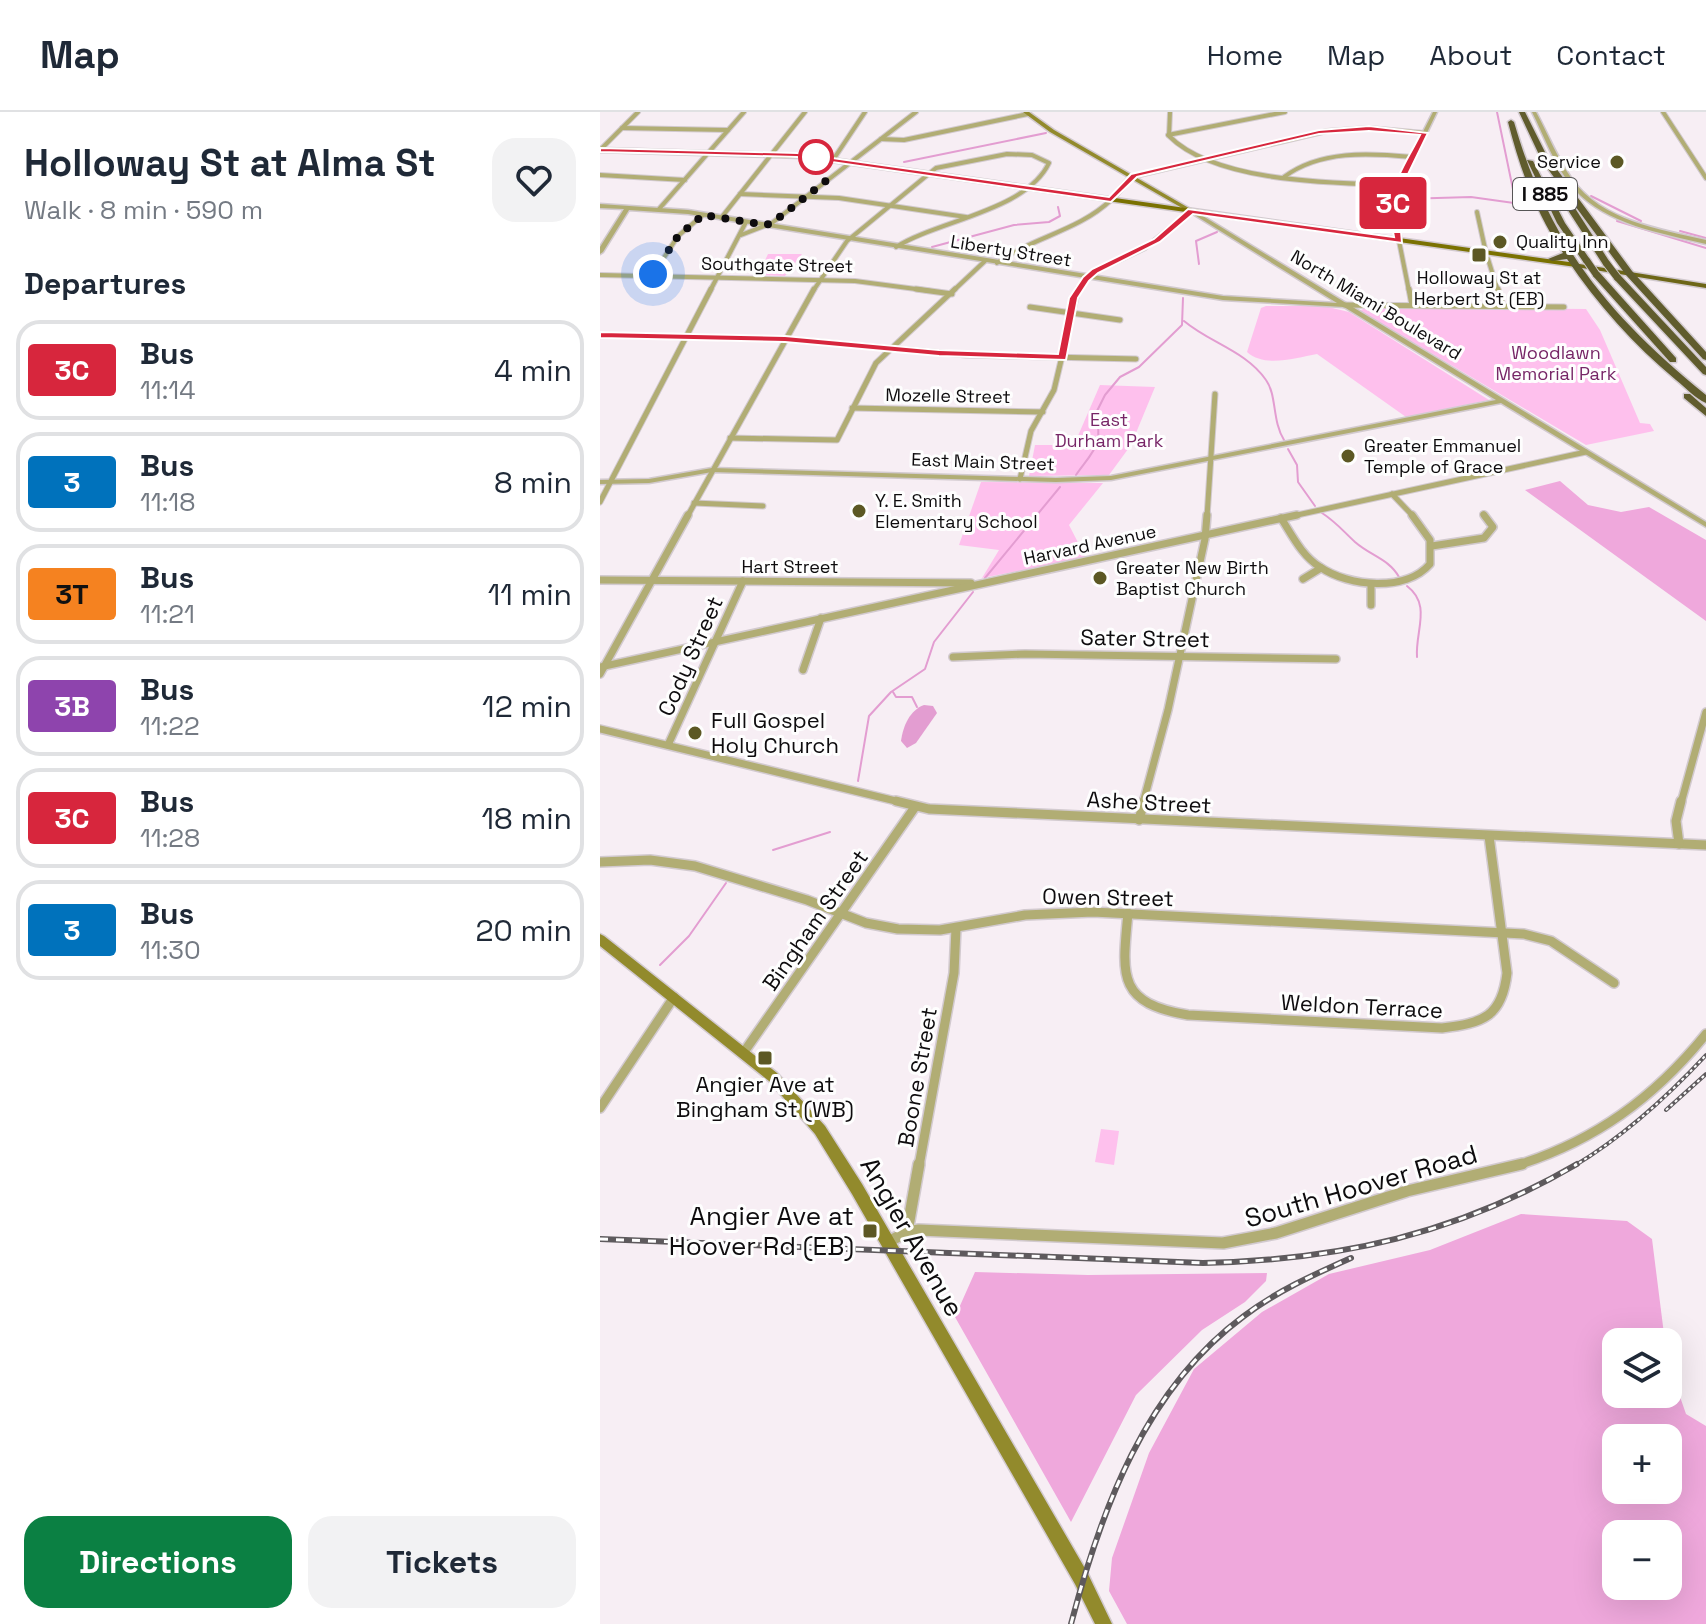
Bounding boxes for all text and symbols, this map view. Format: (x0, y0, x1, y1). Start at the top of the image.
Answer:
text: Map (40, 31, 120, 79)
text: Home (1207, 37, 1283, 73)
text: Map (1327, 37, 1385, 73)
text: About (1429, 37, 1512, 73)
text: Contact (1556, 37, 1666, 73)
button: heart (492, 138, 576, 222)
text: Holloway St at Alma St (24, 139, 436, 187)
unlabelled marker (799, 140, 833, 174)
place label: Service (1537, 150, 1601, 173)
marker: Service (1608, 153, 1626, 171)
line badge: 3C (1357, 177, 1429, 229)
road number: I 885 (1513, 178, 1577, 210)
text: 3C (1375, 185, 1411, 221)
text: Walk · 8 min · 590 m (24, 193, 263, 227)
street label: Liberty Street (949, 230, 1073, 271)
place label: Quality Inn (1516, 230, 1609, 253)
marker: Quality Inn (1491, 233, 1509, 251)
street label: North Miami Boulevard (1287, 244, 1466, 365)
marker: Holloway St at Herbert St (EB) (1470, 246, 1488, 264)
street label: Southgate Street (701, 252, 853, 277)
your location (633, 254, 673, 294)
text: Departures (24, 264, 186, 303)
place label: Holloway St at Herbert St (EB) (1414, 266, 1544, 310)
text: Bus (140, 334, 194, 373)
park label: Woodlawn Memorial Park (1496, 341, 1617, 385)
text: 4 min (494, 351, 572, 390)
text: 3C (54, 352, 90, 388)
text: 11:14 (140, 373, 195, 407)
street label: Mozelle Street (885, 383, 1011, 408)
park label: East Durham Park (1055, 408, 1164, 452)
place label: Greater Emmanuel Temple of Grace (1364, 434, 1521, 478)
text: Bus (140, 446, 194, 485)
marker: Greater Emmanuel Temple of Grace (1339, 447, 1357, 465)
street label: East Main Street (911, 448, 1055, 475)
text: 8 min (494, 463, 572, 502)
text: 3 (63, 464, 81, 500)
text: 11:18 (140, 485, 195, 519)
place label: Y. E. Smith Elementary School (875, 489, 1038, 533)
marker: Y. E. Smith Elementary School (850, 502, 868, 520)
street label: Harvard Avenue (1022, 519, 1158, 570)
street label: Hart Street (742, 555, 838, 578)
place label: Greater New Birth Baptist Church (1116, 556, 1269, 600)
text: Bus (140, 558, 194, 597)
marker: Greater New Birth Baptist Church (1091, 569, 1109, 587)
text: 11 min (488, 575, 572, 614)
text: 3T (55, 576, 89, 612)
street label: Cody Street (651, 592, 729, 720)
text: 11:21 (140, 597, 195, 631)
street label: Sater Street (1080, 623, 1210, 653)
text: Bus (140, 670, 194, 709)
text: 12 min (482, 687, 572, 726)
text: 3B (54, 688, 90, 724)
place label: Full Gospel Holy Church (711, 706, 839, 759)
text: 11:22 (140, 709, 200, 743)
marker: Full Gospel Holy Church (686, 724, 704, 742)
text: Bus (140, 782, 194, 821)
street label: Ashe Street (1086, 785, 1212, 819)
text: 18 min (482, 799, 572, 838)
text: 3C (54, 800, 90, 836)
text: 11:28 (140, 821, 200, 855)
street label: Bingham Street (756, 844, 874, 996)
street label: Owen Street (1042, 882, 1174, 912)
text: Bus (140, 894, 194, 933)
text: 20 min (475, 911, 572, 950)
text: 3 (63, 912, 81, 948)
text: 11:30 (140, 933, 201, 967)
street label: Weldon Terrace (1280, 988, 1444, 1024)
street label: Boone Street (891, 1005, 943, 1149)
marker: Angier Ave at Bingham St (WB) (756, 1049, 774, 1067)
place label: Angier Ave at Bingham St (WB) (676, 1070, 854, 1123)
street label: South Hoover Road (1241, 1137, 1481, 1235)
street label: Angier Avenue (853, 1151, 971, 1323)
place label: Angier Ave at Hoover Rd (EB) (669, 1199, 854, 1263)
marker: Angier Ave at Hoover Rd (EB) (861, 1222, 879, 1240)
map controls (1602, 1328, 1682, 1600)
button: layers (1602, 1328, 1682, 1408)
button: + (1602, 1424, 1682, 1504)
button: Directions (24, 1516, 292, 1608)
button: Tickets (308, 1516, 576, 1608)
button: − (1602, 1520, 1682, 1600)

